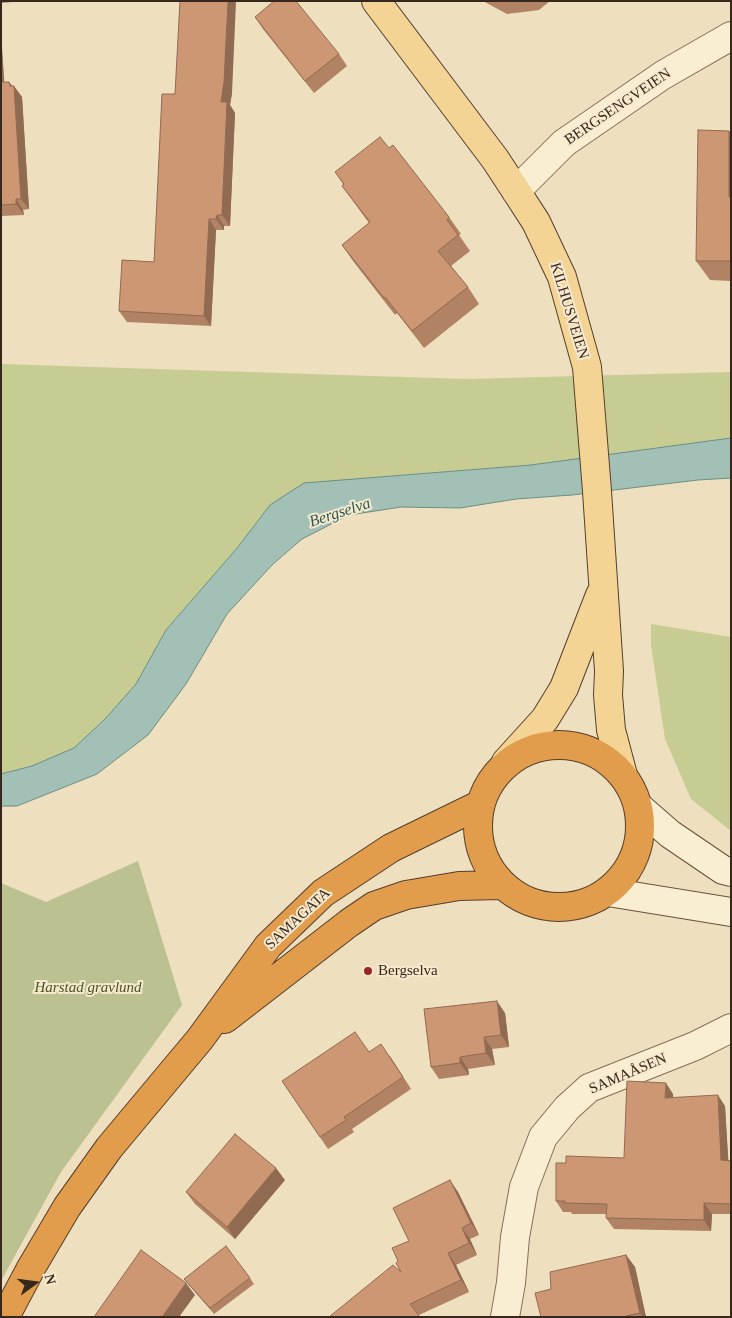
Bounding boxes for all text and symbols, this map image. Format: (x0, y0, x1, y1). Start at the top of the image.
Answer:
street label: BERGSENGVEIEN (562, 65, 674, 149)
street label: KILHUSVEIEN (546, 261, 592, 361)
water label: Bergselva (307, 494, 373, 532)
street label: SAMAGATA (262, 884, 334, 954)
place label: Bergselva (378, 962, 438, 980)
marker: Bergselva (362, 965, 374, 977)
park label: Harstad gravlund (34, 979, 142, 997)
street label: SAMAÅSEN (587, 1050, 669, 1098)
north arrow (10, 1258, 60, 1308)
text: N (42, 1273, 59, 1286)

